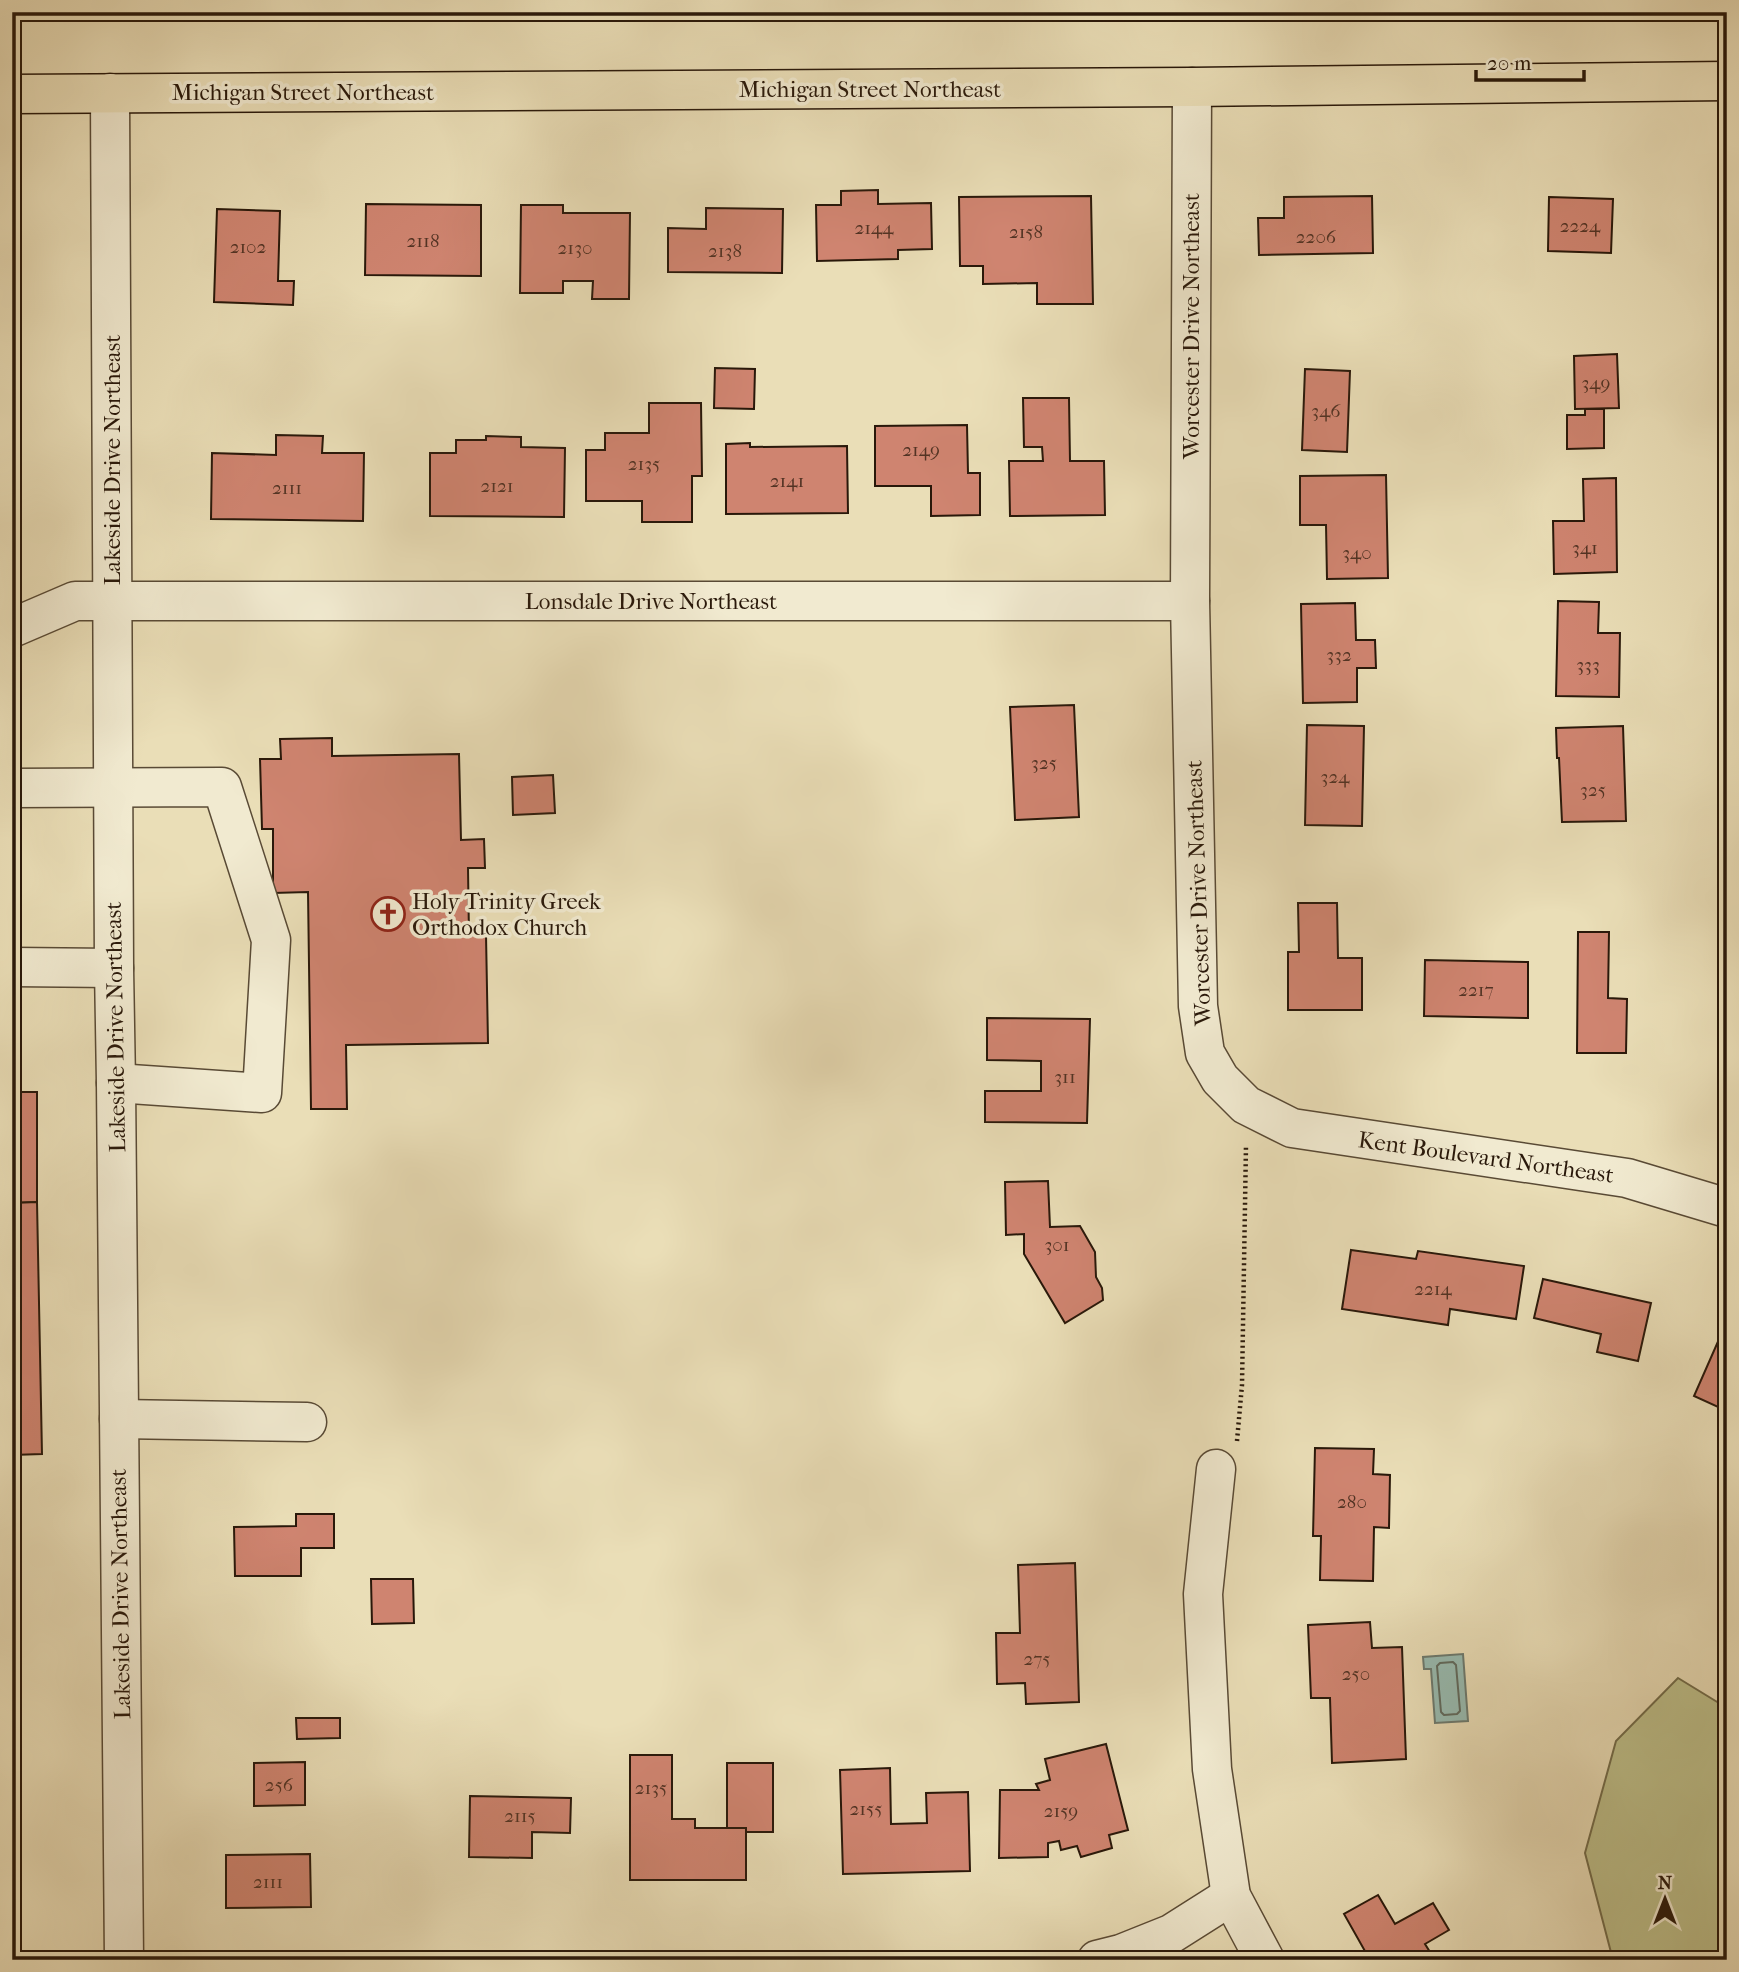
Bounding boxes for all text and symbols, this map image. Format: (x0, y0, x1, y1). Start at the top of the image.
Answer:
scale bar (1476, 38, 1585, 82)
text: 20 m (1487, 51, 1532, 75)
street label: Michigan Street Northeast (739, 76, 1001, 103)
street label: Michigan Street Northeast (172, 79, 434, 106)
street label: Worcester Drive Northeast (1178, 193, 1205, 460)
house number: 2224 (1560, 215, 1601, 237)
house number: 2144 (854, 217, 894, 239)
house number: 2158 (1009, 221, 1043, 243)
house number: 2206 (1296, 226, 1337, 248)
house number: 2118 (407, 230, 439, 252)
house number: 2102 (230, 236, 267, 258)
house number: 2130 (558, 237, 592, 259)
house number: 2138 (708, 240, 742, 262)
street label: Lakeside Drive Northeast (99, 335, 126, 585)
house number: 349 (1582, 372, 1610, 394)
house number: 346 (1311, 400, 1341, 422)
house number: 2149 (902, 439, 940, 461)
house number: 2135 (628, 453, 660, 475)
house number: 2141 (770, 470, 804, 492)
house number: 2121 (480, 475, 514, 497)
house number: 2111 (272, 477, 302, 499)
house number: 341 (1572, 537, 1598, 559)
house number: 340 (1342, 542, 1372, 564)
street label: Lonsdale Drive Northeast (525, 588, 777, 615)
house number: 332 (1326, 644, 1352, 666)
house number: 333 (1576, 654, 1600, 676)
house number: 325 (1031, 752, 1057, 774)
street label: Worcester Drive Northeast (1180, 760, 1217, 1027)
house number: 324 (1321, 766, 1350, 788)
house number: 325 (1580, 779, 1606, 801)
place label: Holy Trinity Greek Orthodox Church (412, 888, 602, 941)
church icon: Holy Trinity Greek Orthodox Church (369, 895, 407, 933)
street label: Lakeside Drive Northeast (100, 901, 131, 1153)
house number: 2217 (1458, 979, 1494, 1001)
house number: 311 (1054, 1066, 1076, 1088)
street label: Kent Boulevard Northeast (1356, 1126, 1615, 1189)
house number: 301 (1045, 1234, 1069, 1256)
house number: 2214 (1414, 1278, 1453, 1300)
street label: Lakeside Drive Northeast (105, 1468, 136, 1720)
house number: 280 (1337, 1491, 1367, 1513)
house number: 275 (1023, 1648, 1051, 1670)
house number: 250 (1342, 1663, 1370, 1685)
house number: 256 (265, 1774, 294, 1796)
house number: 2135 (635, 1777, 667, 1799)
house number: 2155 (850, 1798, 882, 1820)
house number: 2159 (1044, 1800, 1078, 1822)
house number: 2115 (504, 1805, 536, 1827)
north arrow (1630, 1864, 1700, 1934)
house number: 2111 (253, 1871, 283, 1893)
text: N (1658, 1872, 1673, 1894)

